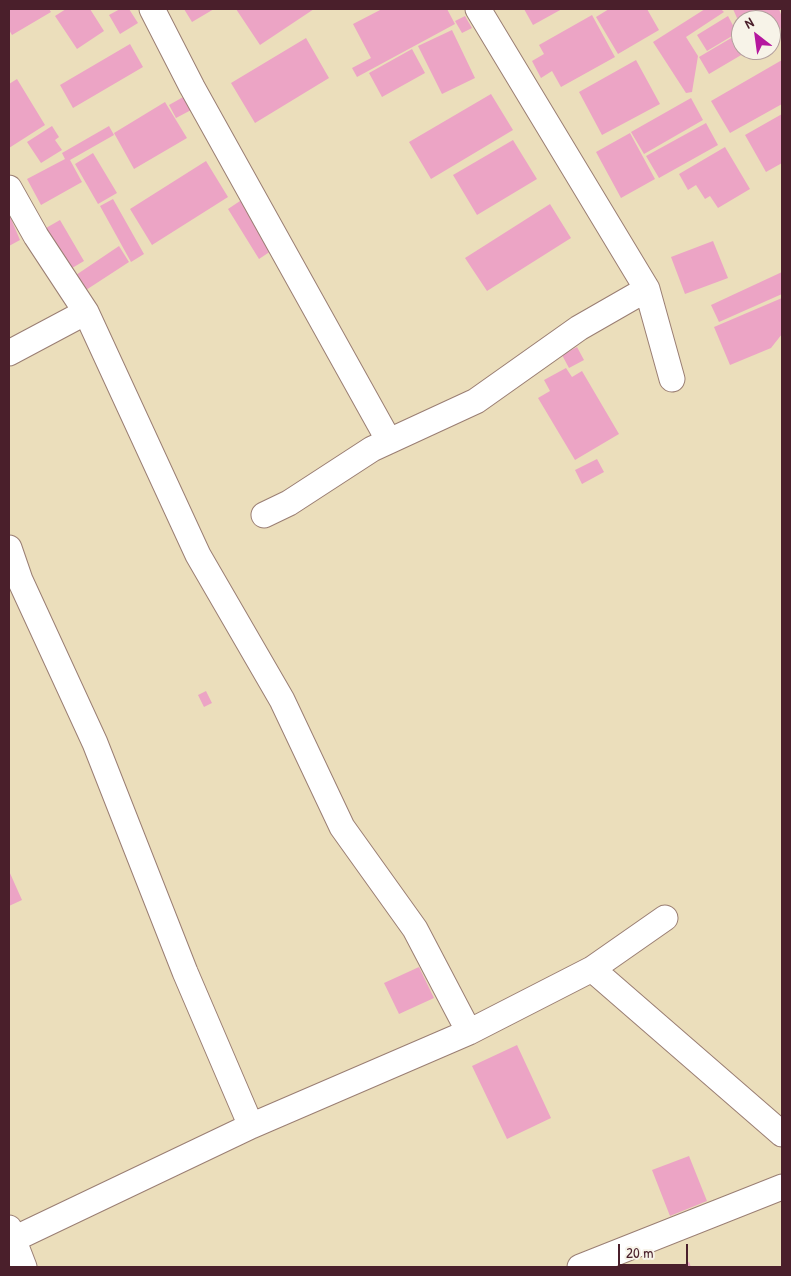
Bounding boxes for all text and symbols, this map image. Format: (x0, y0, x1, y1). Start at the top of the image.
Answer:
north arrow (731, 10, 781, 60)
text: N (741, 12, 757, 33)
scale bar (621, 1234, 691, 1266)
text: 20 m (626, 1242, 653, 1263)

